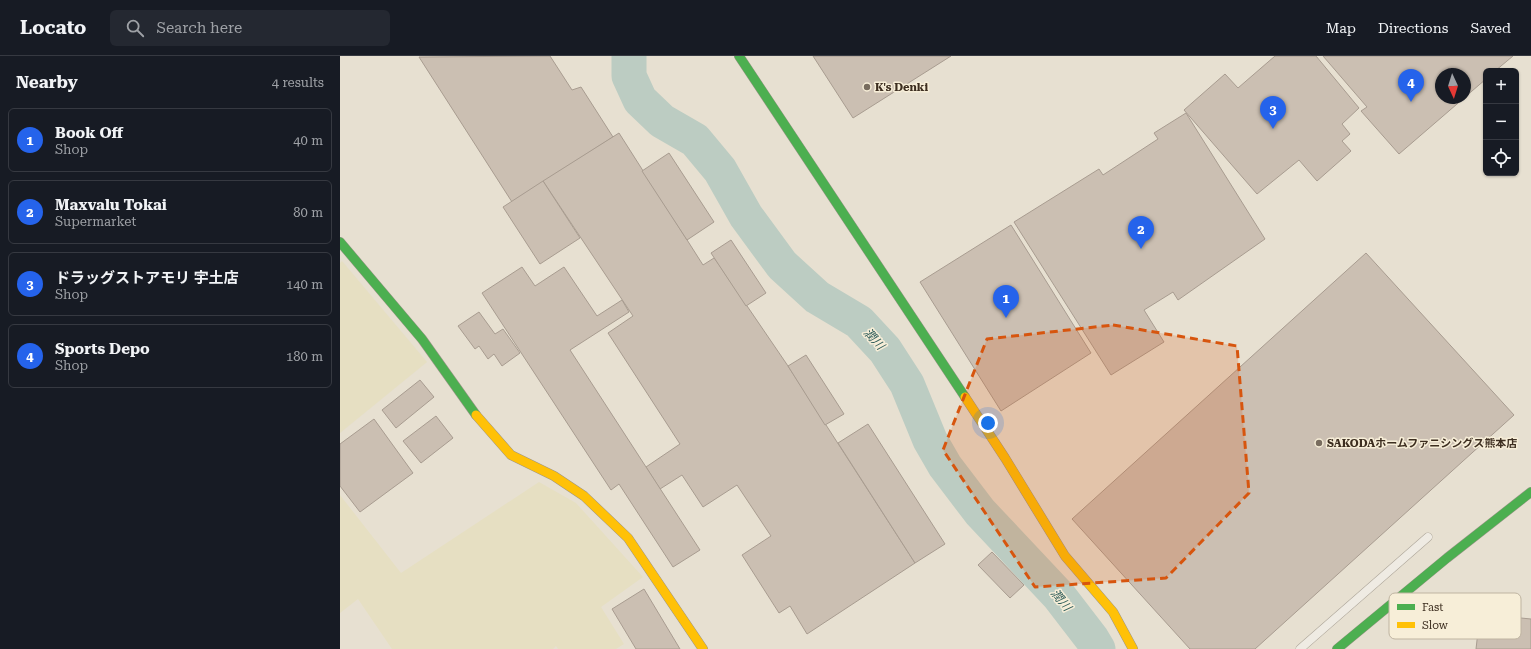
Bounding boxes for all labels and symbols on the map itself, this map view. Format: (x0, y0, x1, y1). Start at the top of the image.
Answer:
north arrow (1435, 68, 1471, 104)
pin: 4 (1398, 69, 1424, 102)
place label: K's Denki (875, 81, 928, 94)
marker: K's Denki (862, 82, 872, 92)
pin: 3 (1260, 96, 1286, 129)
pin: 2 (1128, 216, 1154, 249)
pin: 1 (993, 285, 1019, 318)
water label: 潤川 (861, 325, 889, 354)
your location (978, 413, 998, 433)
place label: SAKODAホームファニシングス熊本店 (1327, 437, 1517, 450)
marker: SAKODAホームファニシングス熊本店 (1314, 438, 1324, 448)
water label: 潤川 (1048, 586, 1075, 615)
legend (1389, 593, 1521, 639)
text: Fast (1422, 601, 1443, 614)
text: Slow (1422, 619, 1449, 632)

